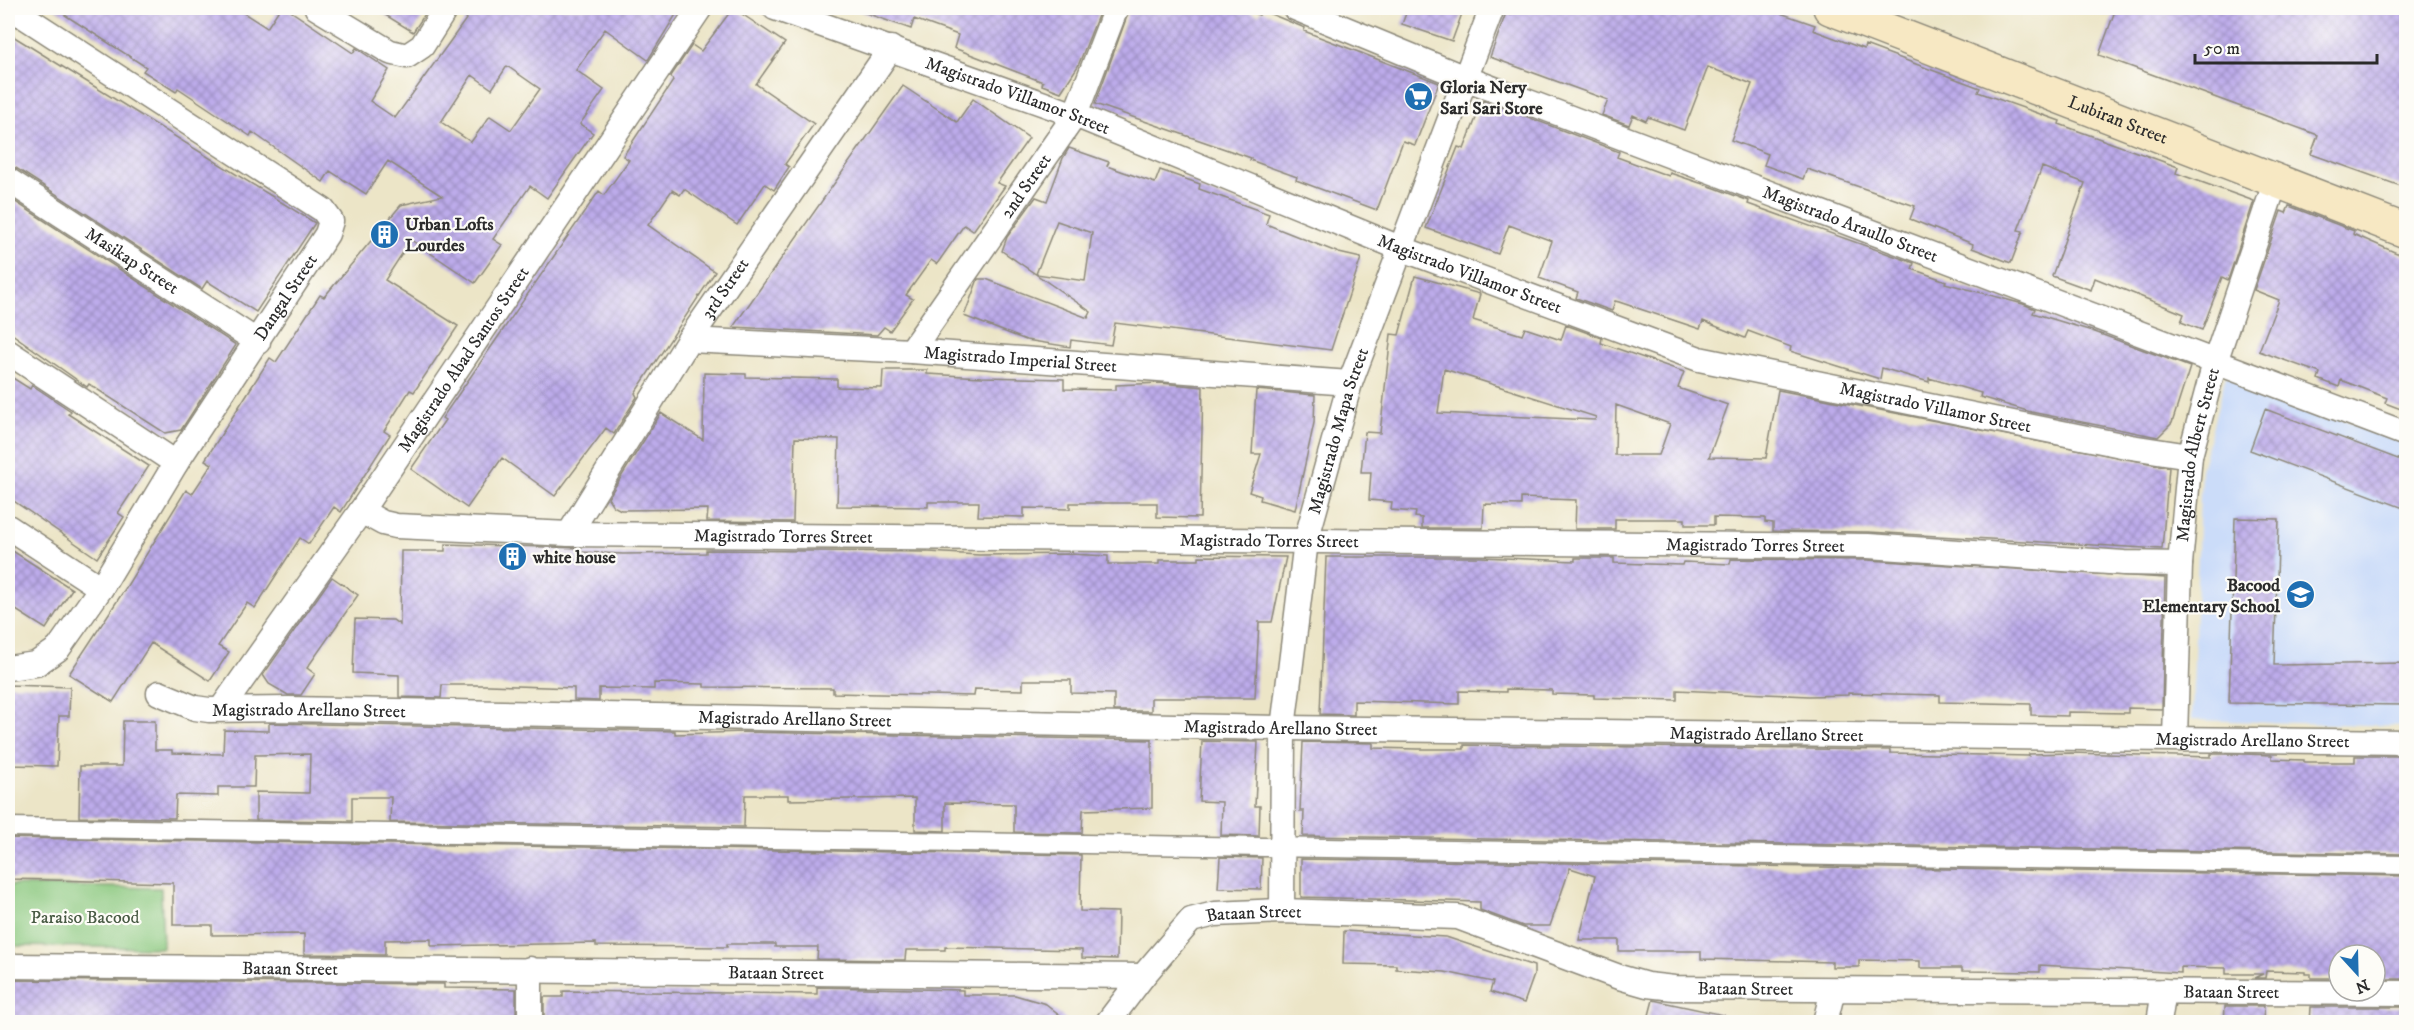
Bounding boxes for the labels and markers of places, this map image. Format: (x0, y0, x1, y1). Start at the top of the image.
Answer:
place label: Gloria Nery Sari Sari Store (1440, 77, 1543, 120)
supermarket icon: Gloria Nery Sari Sari Store (1403, 81, 1435, 113)
place label: Urban Lofts Lourdes (405, 214, 494, 257)
building icon: Urban Lofts Lourdes (368, 218, 400, 250)
building icon: white house (496, 541, 528, 573)
place label: white house (532, 547, 616, 569)
place label: Bacood Elementary School (2142, 575, 2281, 618)
school or university icon: Bacood Elementary School (2285, 579, 2317, 611)

